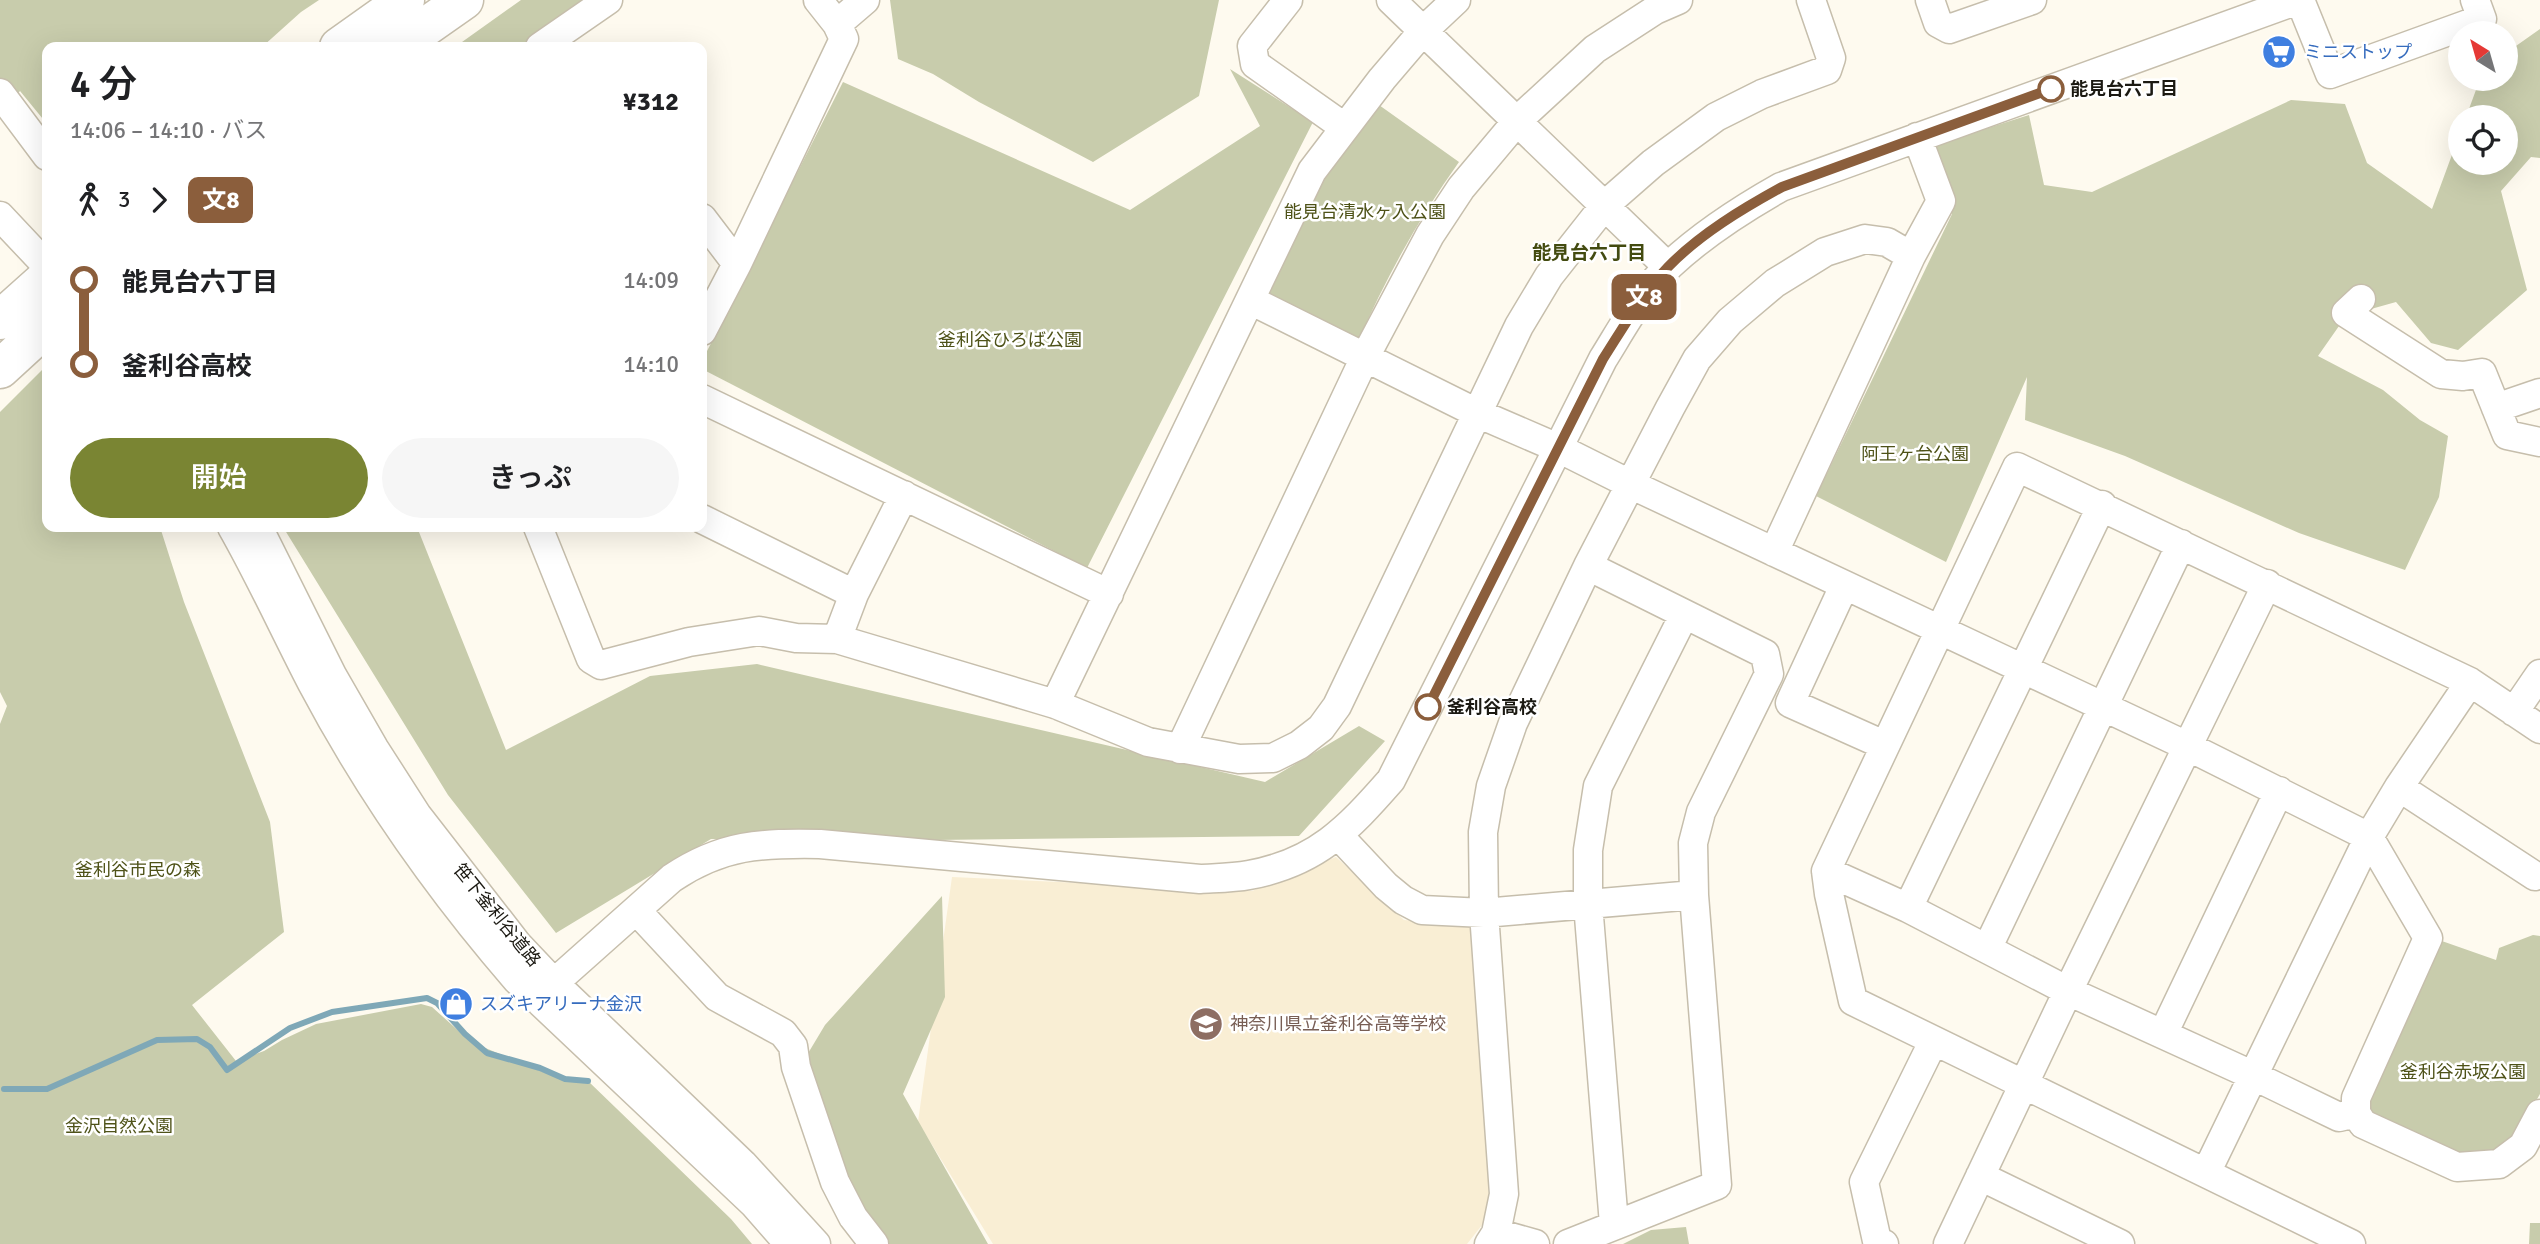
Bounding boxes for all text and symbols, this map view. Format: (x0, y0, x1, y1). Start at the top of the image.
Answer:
north arrow (2448, 21, 2518, 91)
map controls (2448, 21, 2518, 175)
supermarket icon: ミニストップ (2260, 33, 2298, 71)
place label: ミニストップ (2304, 41, 2412, 63)
text: 4 分 (70, 61, 137, 108)
marker: 能見台六丁目 (2038, 76, 2064, 102)
place label: 能見台六丁目 (2070, 78, 2178, 100)
text: ¥312 (623, 86, 679, 118)
button: locate (2448, 105, 2518, 175)
text: 14:06 – 14:10 · バス (70, 116, 267, 145)
icon: walk (70, 181, 108, 219)
icon: forward (140, 181, 178, 219)
text: 3 (118, 185, 130, 214)
text: 文8 (202, 185, 239, 215)
park label: 能見台清水ヶ入公園 (1284, 201, 1446, 223)
district label: 能見台六丁目 (1532, 241, 1646, 265)
text: 14:09 (623, 266, 679, 295)
text: 能見台六丁目 (122, 267, 278, 299)
line badge: 文8 (1612, 274, 1676, 320)
text: 文8 (1626, 282, 1662, 312)
park label: 釜利谷ひろば公園 (938, 329, 1082, 351)
text: 14:10 (623, 350, 679, 379)
text: 釜利谷高校 (122, 351, 252, 383)
button: 開始 (70, 438, 368, 518)
button: きっぷ (382, 438, 679, 518)
park label: 阿王ヶ台公園 (1861, 443, 1969, 465)
marker: 釜利谷高校 (1415, 694, 1441, 720)
place label: 釜利谷高校 (1447, 696, 1537, 718)
park label: 釜利谷市民の森 (75, 859, 201, 881)
street label: 笹下釜利谷道路 (449, 859, 545, 971)
shop icon: スズキアリーナ金沢 (437, 985, 475, 1023)
place label: スズキアリーナ金沢 (480, 993, 642, 1015)
school or university icon: 神奈川県立釜利谷高等学校 (1187, 1005, 1225, 1043)
place label: 神奈川県立釜利谷高等学校 (1230, 1013, 1446, 1035)
park label: 釜利谷赤坂公園 (2400, 1061, 2526, 1083)
park label: 金沢自然公園 (65, 1115, 173, 1137)

